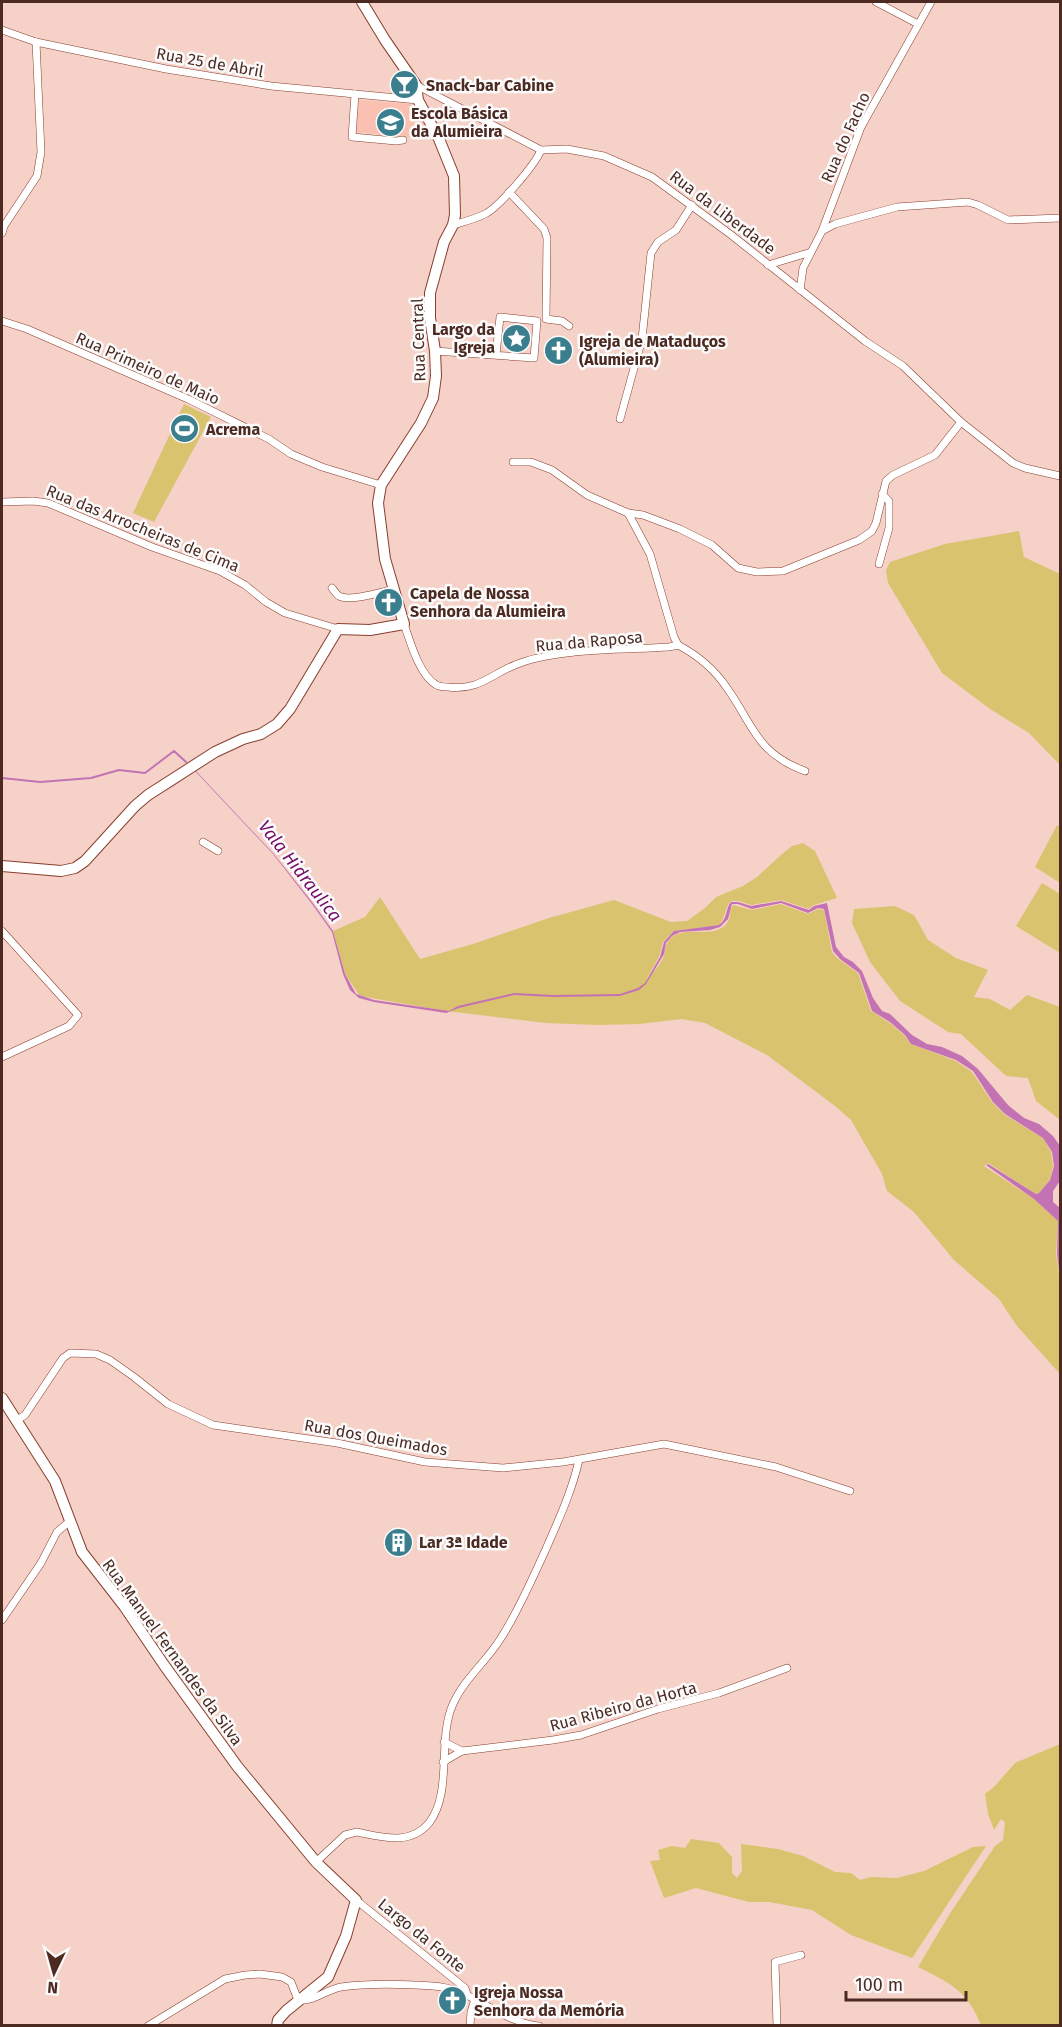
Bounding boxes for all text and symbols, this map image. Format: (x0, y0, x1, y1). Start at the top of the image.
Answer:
street label: Rua 25 de Abril (155, 44, 265, 81)
bar icon: Snack-bar Cabine (389, 69, 421, 101)
place label: Snack-bar Cabine (426, 76, 554, 95)
street label: Rua do Facho (817, 89, 874, 185)
place label: Escola Básica da Alumieira (411, 104, 508, 141)
school or university icon: Escola Básica da Alumieira (374, 106, 406, 138)
street label: Rua da Liberdade (666, 166, 779, 258)
street label: Rua Central (408, 298, 429, 382)
place label: Largo da Igreja (432, 320, 495, 357)
place icon: Largo da Igreja (500, 322, 532, 354)
street label: Rua Primeiro de Maio (73, 328, 223, 409)
place label: Igreja de Mataduços (Alumieira) (579, 332, 726, 369)
church icon: Igreja de Mataduços (Alumieira) (542, 334, 574, 366)
sports icon: Acrema (169, 413, 201, 445)
place label: Acrema (205, 420, 260, 439)
street label: Rua das Arrocheiras de Cima (43, 481, 242, 576)
place label: Capela de Nossa Senhora da Alumieira (410, 584, 566, 621)
church icon: Capela de Nossa Senhora da Alumieira (373, 586, 405, 618)
street label: Rua da Raposa (535, 627, 643, 656)
water label: Vala Hidraulica (253, 816, 347, 926)
street label: Rua dos Queimados (303, 1416, 449, 1459)
building icon: Lar 3ª Idade (382, 1526, 414, 1558)
place label: Lar 3ª Idade (419, 1533, 508, 1552)
street label: Rua Manuel Fernandes da Silva (99, 1555, 247, 1749)
street label: Rua Ribeiro da Horta (548, 1678, 699, 1735)
street label: Largo da Fonte (374, 1894, 469, 1976)
north arrow (24, 1943, 84, 2003)
scale bar (846, 1964, 966, 2002)
text: 100 m (855, 1974, 903, 1996)
text: N (47, 1978, 59, 1997)
place label: Igreja Nossa Senhora da Memória (474, 1983, 625, 2020)
church icon: Igreja Nossa Senhora da Memória (437, 1985, 469, 2017)

